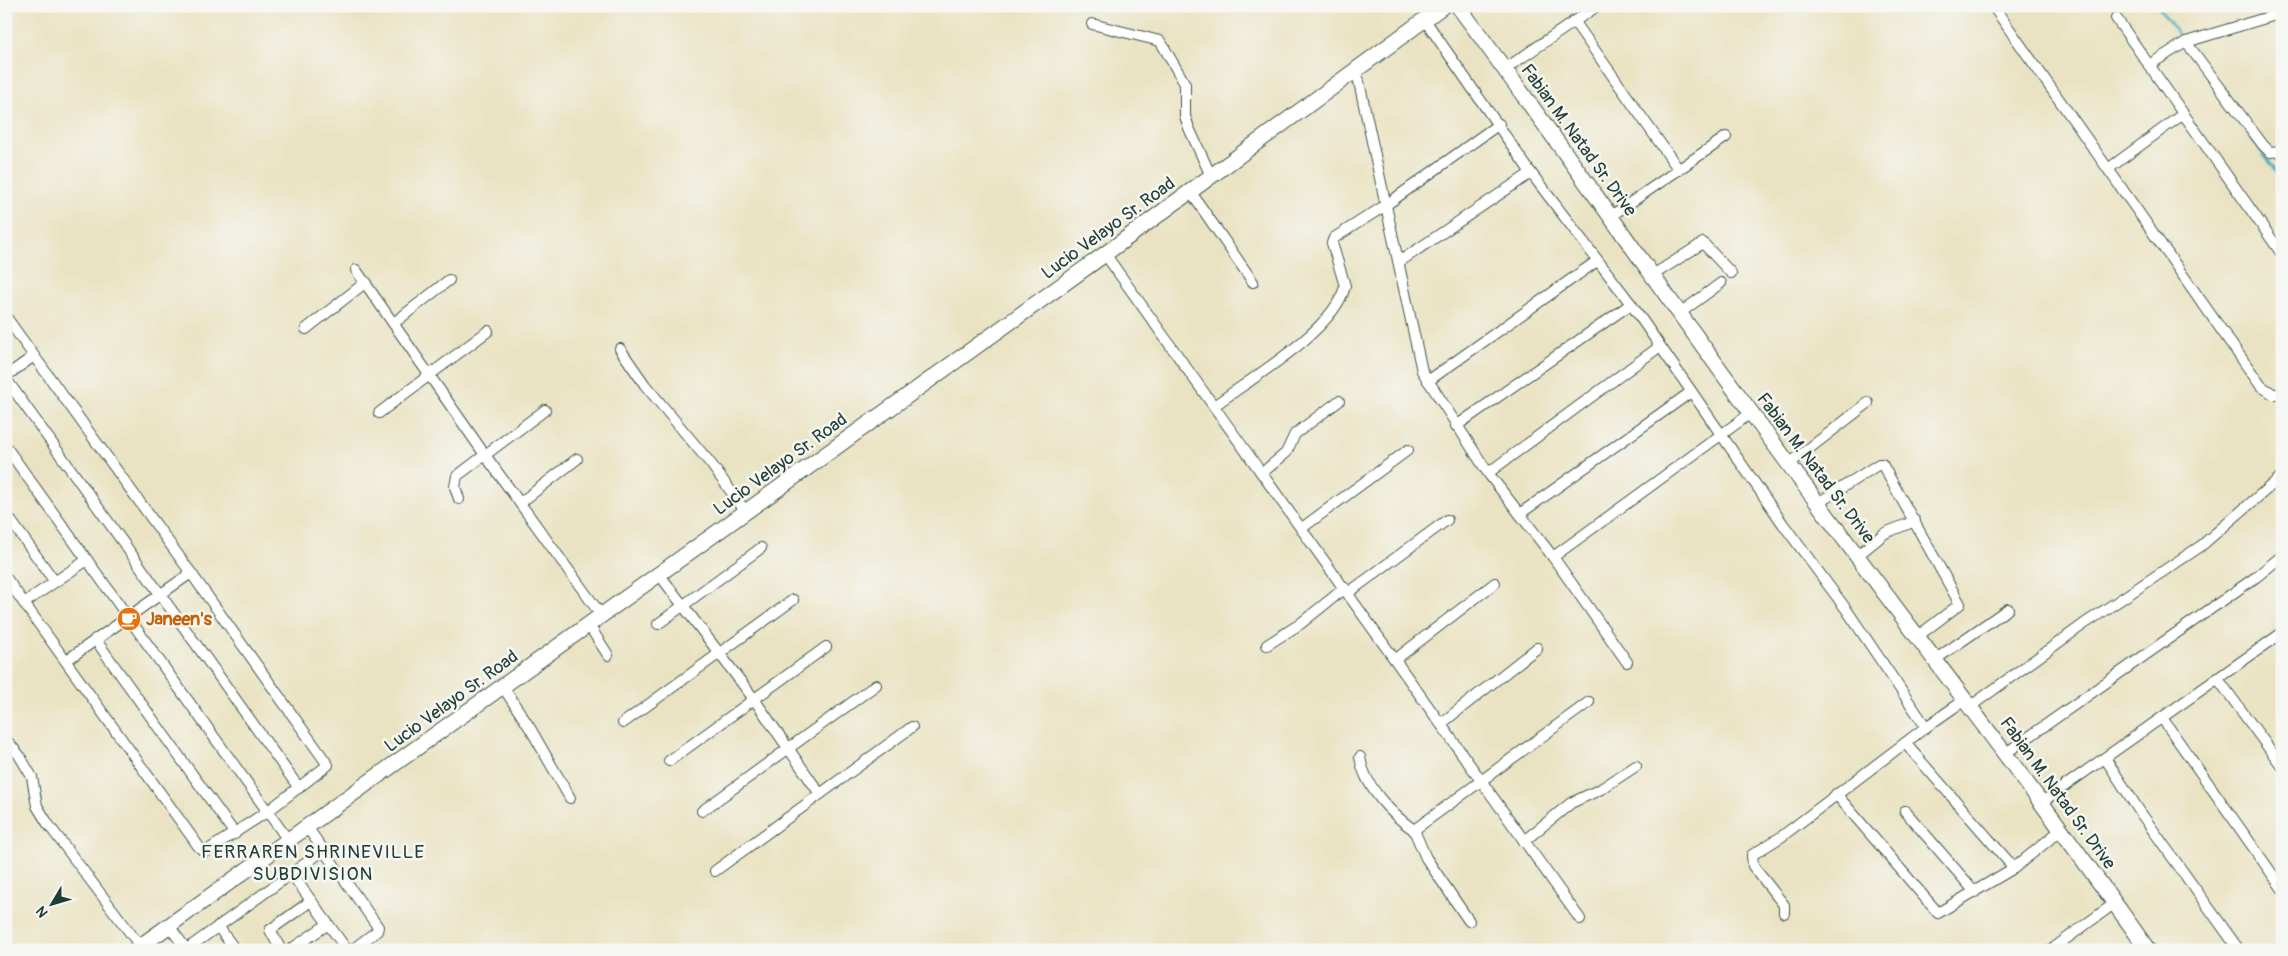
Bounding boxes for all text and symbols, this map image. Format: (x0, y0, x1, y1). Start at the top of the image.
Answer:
street label: Fabian M. Natad Sr. Drive (1516, 60, 1642, 221)
street label: Lucio Velayo Sr. Road (1037, 172, 1180, 285)
street label: Fabian M. Natad Sr. Drive (1751, 388, 1880, 548)
street label: Lucio Velayo Sr. Road (709, 408, 852, 521)
cafe icon: Janeen's (116, 606, 142, 632)
place label: Janeen's (146, 608, 213, 631)
street label: Lucio Velayo Sr. Road (380, 645, 523, 758)
street label: Fabian M. Natad Sr. Drive (1995, 713, 2121, 874)
district label: FERRAREN SHRINEVILLE SUBDIVISION (201, 840, 425, 886)
north arrow (28, 878, 78, 928)
text: N (33, 903, 52, 921)

